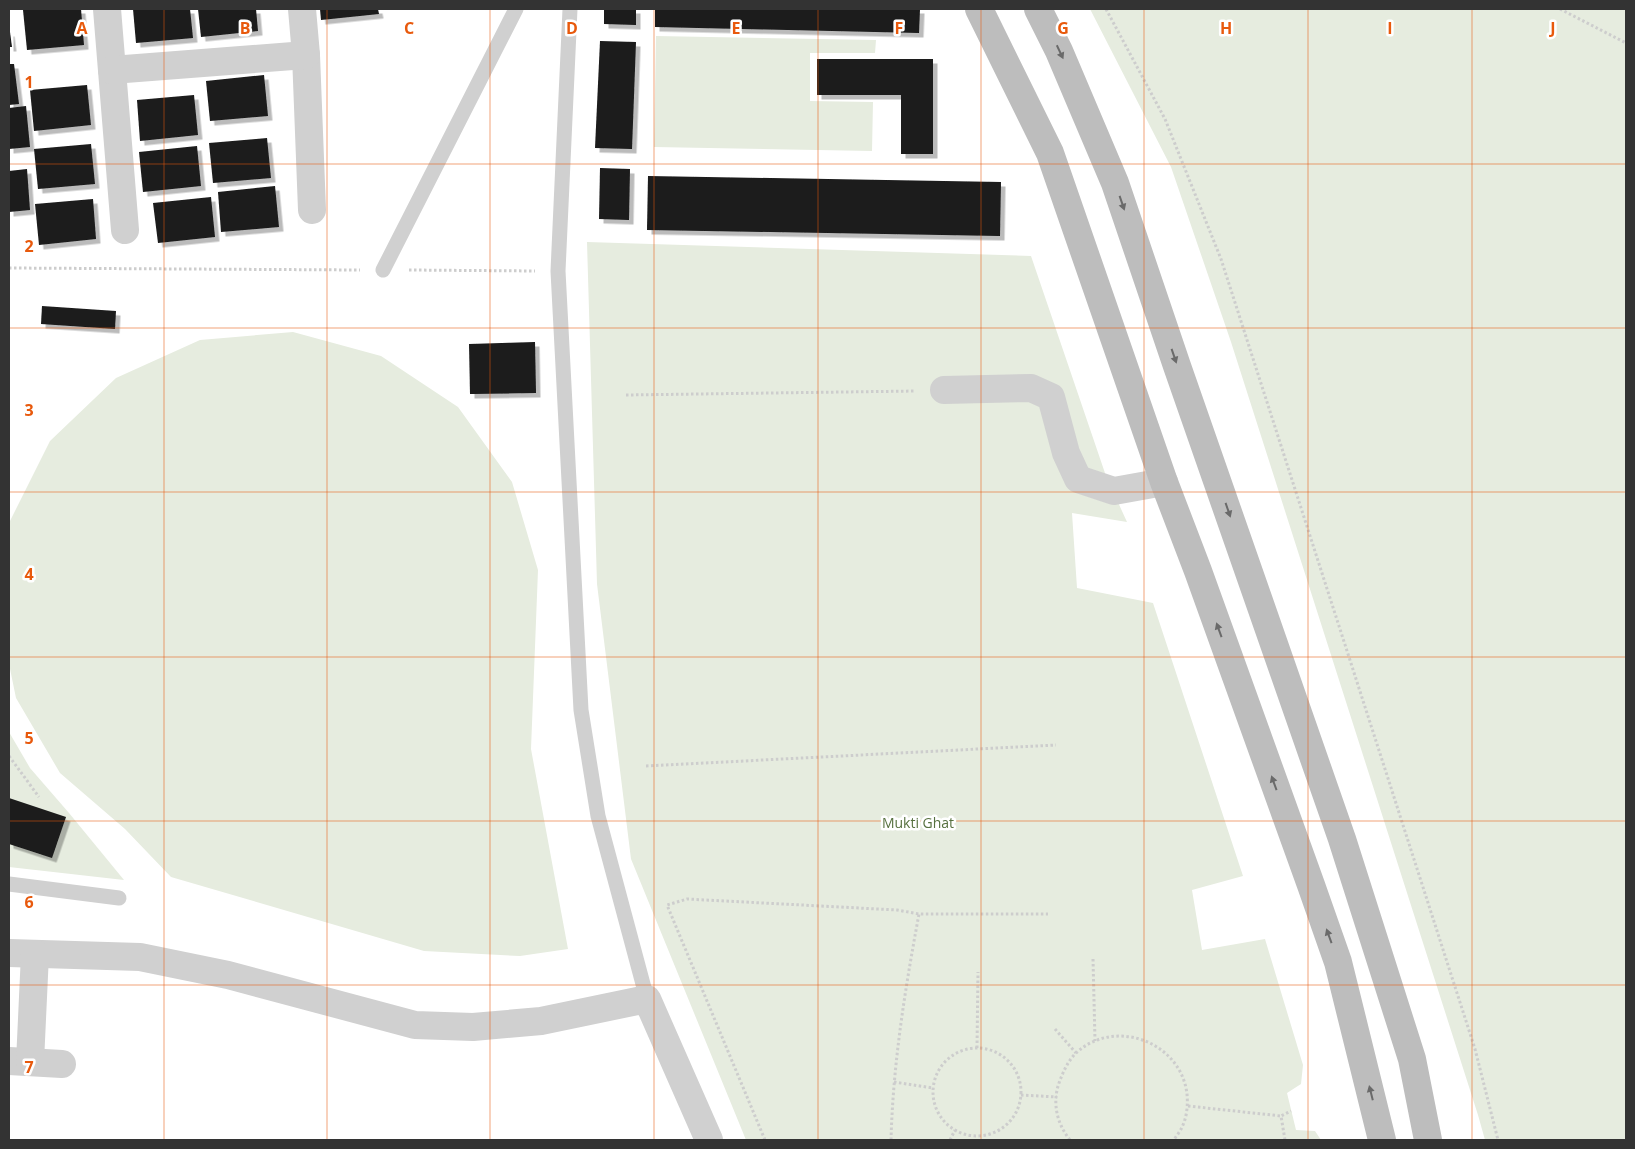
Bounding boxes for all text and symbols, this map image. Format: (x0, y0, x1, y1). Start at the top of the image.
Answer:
text: A (76, 17, 88, 39)
text: B (240, 17, 250, 39)
text: C (404, 17, 414, 39)
text: D (566, 17, 578, 39)
text: E (732, 17, 741, 39)
text: F (895, 17, 903, 39)
text: G (1057, 17, 1069, 39)
text: H (1220, 17, 1232, 39)
text: I (1387, 17, 1393, 39)
text: J (1548, 17, 1556, 39)
one-way arrow (1056, 45, 1064, 59)
text: 1 (24, 71, 34, 93)
one-way arrow (1119, 195, 1126, 210)
text: 2 (24, 235, 34, 257)
one-way arrow (1171, 349, 1178, 364)
text: 3 (24, 399, 34, 421)
one-way arrow (1225, 502, 1232, 517)
text: 4 (24, 563, 34, 585)
one-way arrow (1215, 622, 1223, 637)
text: 5 (24, 727, 34, 749)
one-way arrow (1270, 775, 1278, 790)
park label: Mukti Ghat (882, 813, 954, 832)
text: 6 (24, 891, 34, 913)
one-way arrow (1325, 928, 1333, 943)
text: 7 (24, 1056, 34, 1078)
one-way arrow (1366, 1085, 1374, 1100)

